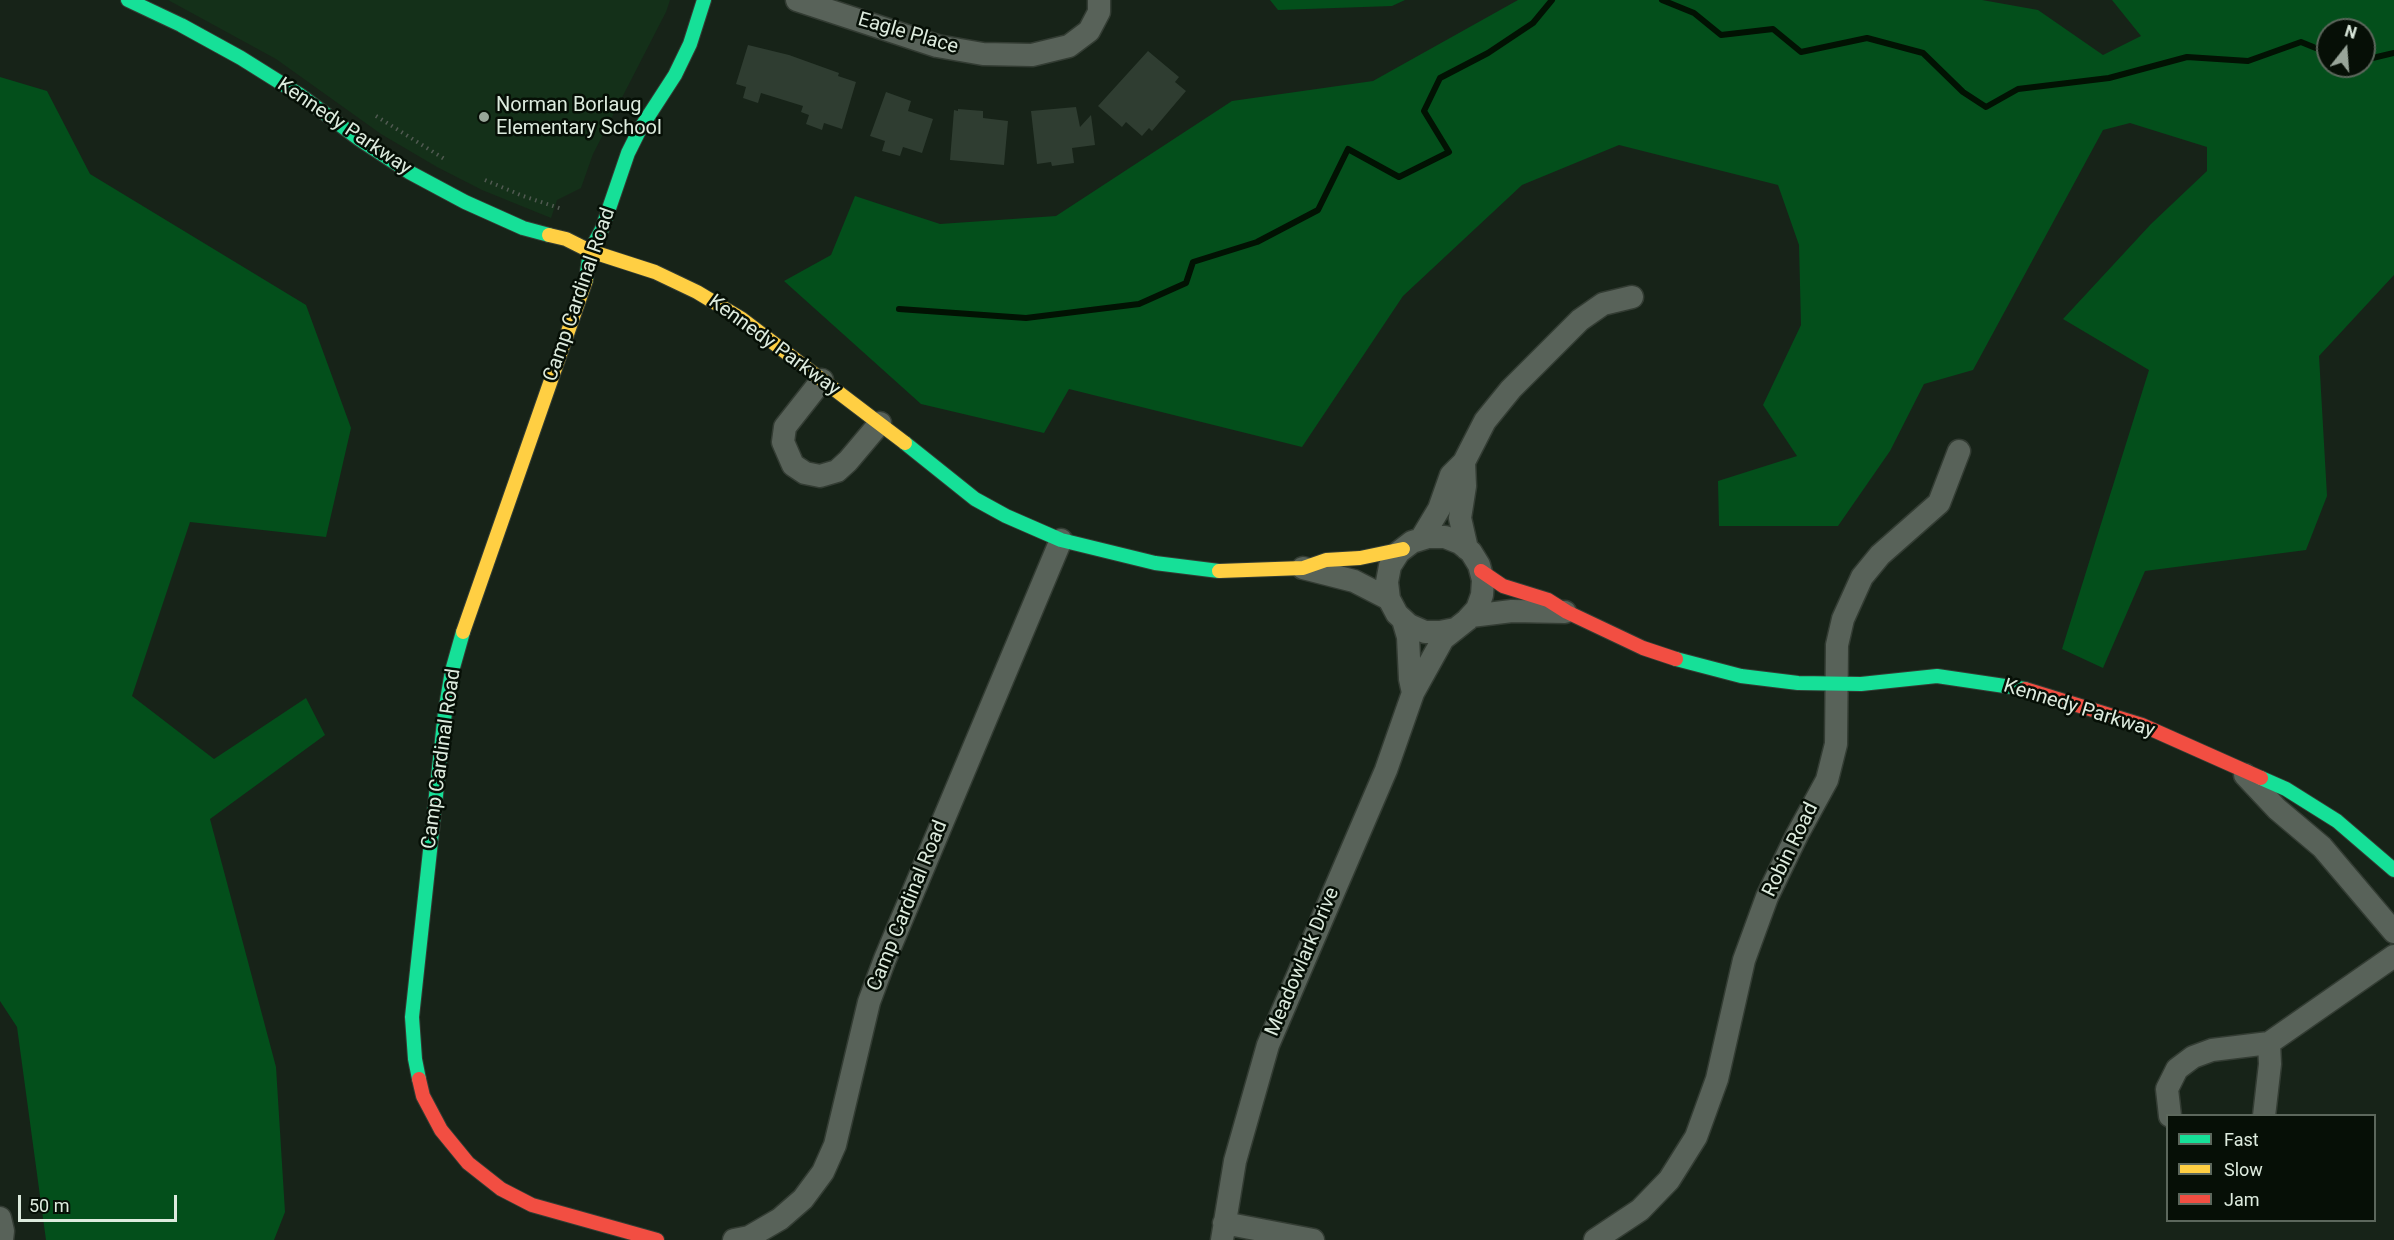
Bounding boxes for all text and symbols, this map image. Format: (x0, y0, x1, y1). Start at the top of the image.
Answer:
street label: Eagle Place (855, 8, 961, 60)
north arrow (2316, 18, 2376, 78)
text: N (2343, 21, 2359, 43)
street label: Kennedy Parkway (272, 73, 416, 181)
place label: Norman Borlaug Elementary School (496, 94, 662, 141)
marker: Norman Borlaug Elementary School (477, 110, 491, 124)
street label: Camp Cardinal Road (539, 205, 621, 385)
street label: Kennedy Parkway (704, 290, 844, 402)
street label: Camp Cardinal Road (417, 667, 467, 851)
street label: Kennedy Parkway (2001, 675, 2157, 743)
street label: Robin Road (1758, 799, 1824, 901)
street label: Camp Cardinal Road (863, 817, 953, 995)
street label: Meadowlark Drive (1261, 884, 1345, 1040)
legend (2166, 1114, 2376, 1222)
text: Fast (2224, 1129, 2259, 1150)
text: Slow (2224, 1159, 2263, 1180)
scale bar (21, 1183, 180, 1221)
text: Jam (2224, 1189, 2260, 1210)
text: 50 m (29, 1195, 69, 1216)

